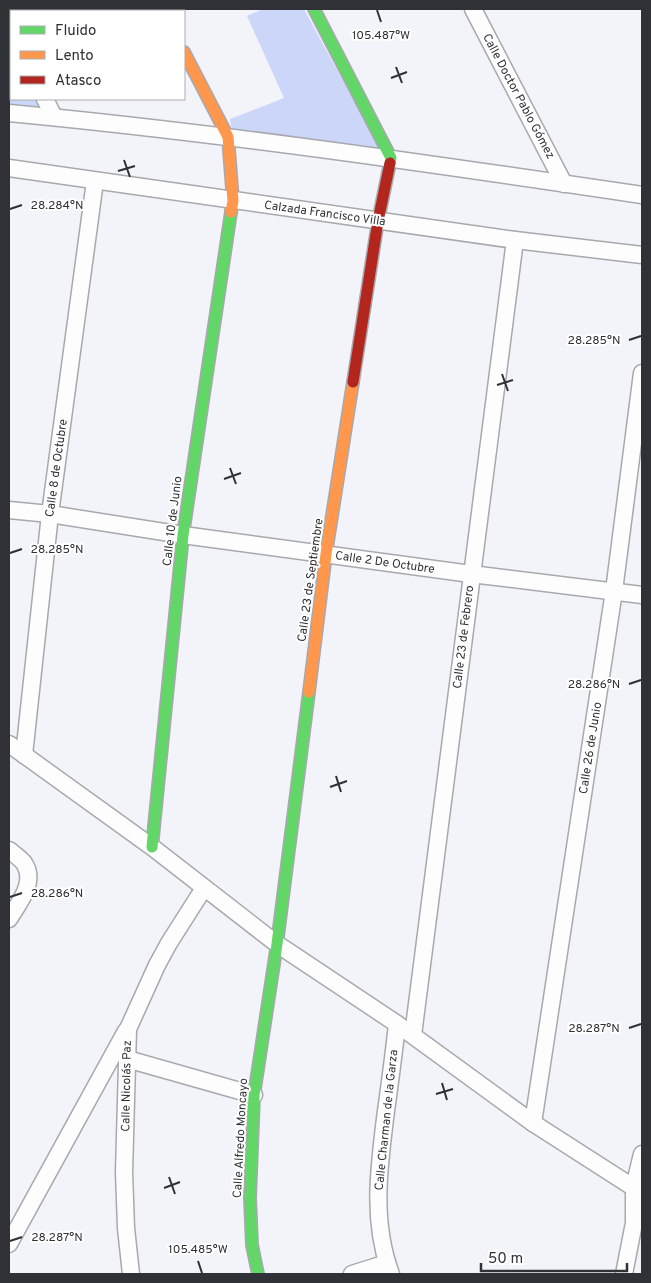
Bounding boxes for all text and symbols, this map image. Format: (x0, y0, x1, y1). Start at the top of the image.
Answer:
legend (10, 10, 185, 100)
text: Fluido (55, 22, 96, 41)
text: 105.487°W (352, 28, 410, 44)
street label: Calle Doctor Pablo Gómez (478, 31, 558, 162)
text: Lento (55, 47, 94, 66)
text: Atasco (55, 72, 101, 91)
text: 28.284°N (31, 198, 83, 214)
street label: Calzada Francisco Villa (263, 198, 387, 230)
text: 28.285°N (568, 333, 620, 349)
street label: Calle 8 de Octubre (42, 418, 72, 518)
street label: Calle 10 de Junio (160, 475, 186, 567)
street label: Calle 23 de Septiembre (294, 517, 328, 643)
text: 28.285°N (31, 542, 83, 558)
street label: Calle 2 De Octubre (334, 548, 436, 578)
street label: Calle 23 de Febrero (450, 584, 478, 690)
text: 28.286°N (568, 677, 620, 693)
street label: Calle 26 de Junio (576, 701, 606, 795)
text: 28.286°N (31, 886, 83, 902)
text: 28.287°N (568, 1021, 620, 1037)
street label: Calle Nicolás Paz (118, 1040, 136, 1132)
street label: Calle Charman de la Garza (372, 1049, 402, 1191)
street label: Calle Alfredo Moncayo (230, 1077, 252, 1198)
text: 28.287°N (31, 1230, 83, 1246)
scale bar (481, 1240, 627, 1272)
text: 105.485°W (168, 1242, 228, 1258)
text: 50 m (488, 1250, 523, 1269)

